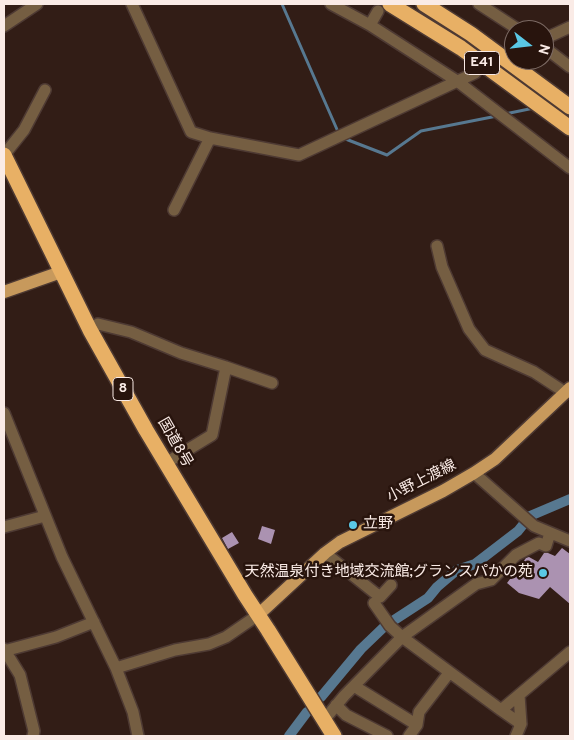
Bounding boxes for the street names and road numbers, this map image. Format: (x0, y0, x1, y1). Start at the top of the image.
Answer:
road number: E41 (464, 52, 500, 74)
road number: 8 (113, 378, 133, 400)
street label: 国道8号 (153, 415, 195, 471)
street label: 小野上渡線 (385, 457, 459, 507)

